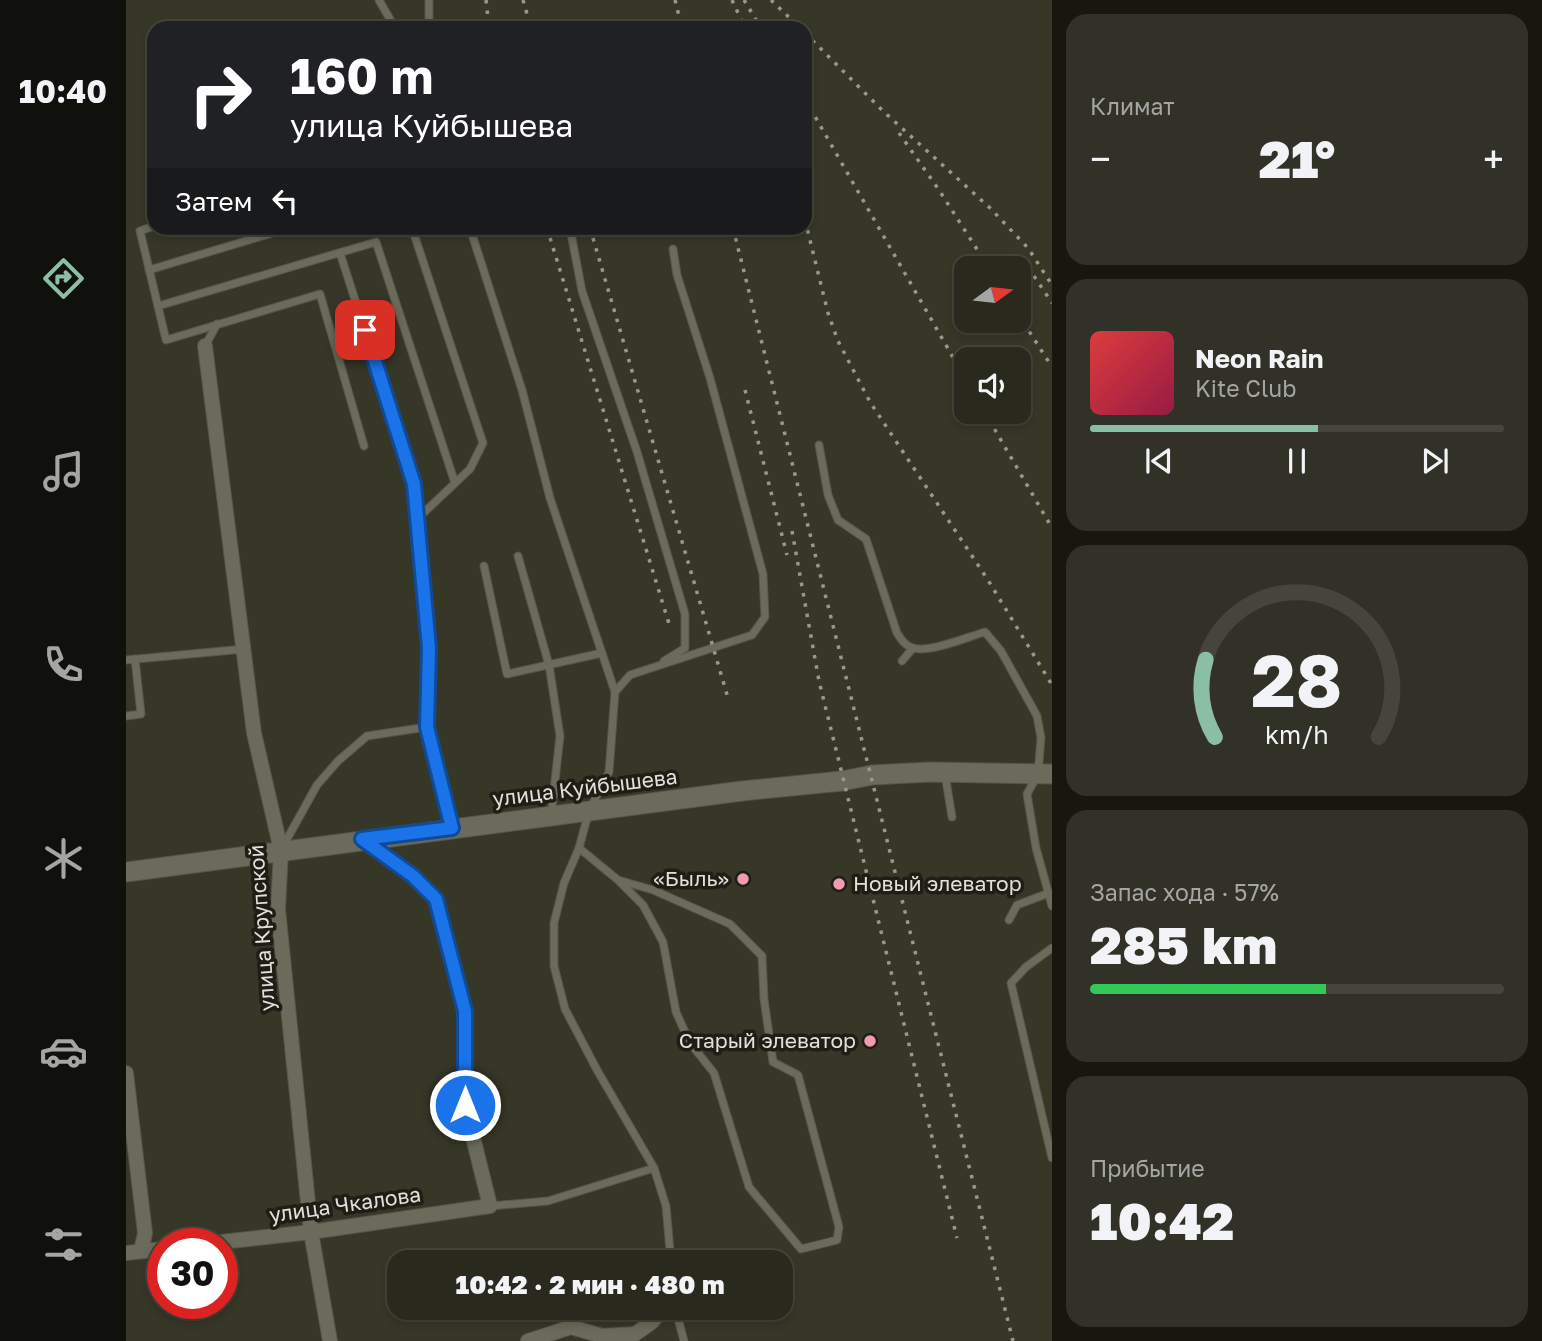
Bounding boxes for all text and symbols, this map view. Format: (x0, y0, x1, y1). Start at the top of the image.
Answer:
text: 160 m (290, 46, 433, 105)
icon: right (175, 49, 266, 140)
text: 10:40 (19, 72, 107, 110)
text: Климат (1090, 92, 1175, 120)
text: улица Куйбышева (290, 106, 573, 144)
text: 21° (1259, 127, 1335, 189)
text: − (1090, 136, 1111, 181)
text: + (1483, 136, 1504, 181)
icon: left (266, 182, 304, 220)
text: Затем (175, 186, 252, 217)
icon: directions (39, 254, 88, 303)
north arrow (954, 256, 1031, 332)
map controls (954, 256, 1031, 424)
pin (335, 300, 395, 360)
icon: arrive (346, 311, 384, 349)
text: Neon Rain (1195, 343, 1324, 374)
button: sound (954, 347, 1031, 424)
text: Kite Club (1195, 374, 1296, 402)
icon: previous (1140, 442, 1178, 480)
icon: pause (1278, 442, 1316, 480)
icon: next (1416, 442, 1454, 480)
icon: music (39, 447, 88, 496)
text: 28 (1252, 636, 1343, 723)
icon: phone (39, 640, 88, 689)
text: km/h (1265, 718, 1329, 749)
street label: улица Куйбышева (491, 763, 679, 811)
icon: climate (39, 834, 88, 883)
street label: улица Крупской (242, 844, 280, 1012)
place label: «Быль» (653, 865, 729, 891)
place label: Новый элеватор (853, 870, 1022, 896)
marker: «Быль» (735, 871, 751, 887)
marker: Новый элеватор (831, 876, 847, 892)
text: Запас хода · 57% (1090, 878, 1279, 906)
text: 285 km (1090, 913, 1277, 975)
icon: car (39, 1027, 88, 1076)
place label: Старый элеватор (679, 1027, 856, 1053)
marker: Старый элеватор (862, 1033, 878, 1049)
position arrow (428, 1068, 502, 1142)
text: Прибытие (1090, 1154, 1205, 1182)
street label: улица Чкалова (267, 1180, 423, 1228)
text: 10:42 (1090, 1189, 1234, 1251)
icon: filters (39, 1220, 88, 1269)
speed limit sign: 30 (147, 1228, 238, 1319)
text: 10:42 · 2 мин · 480 m (455, 1269, 725, 1300)

